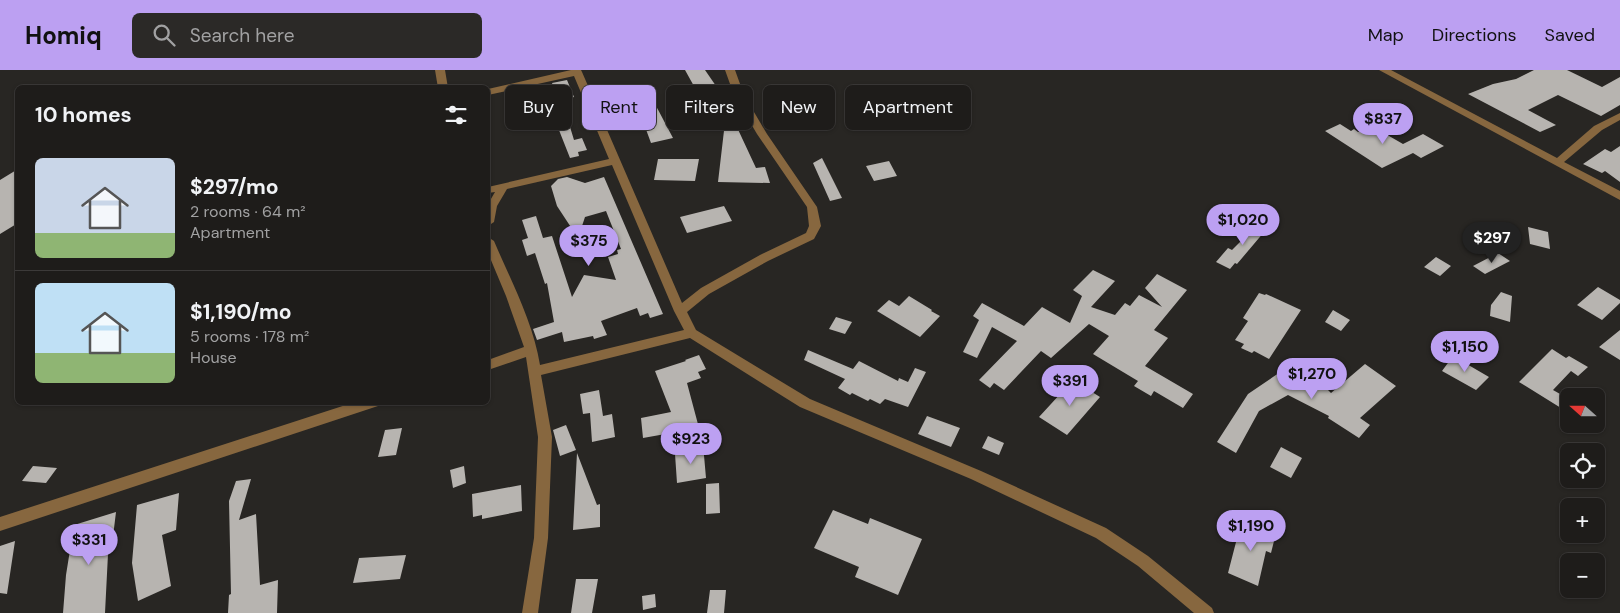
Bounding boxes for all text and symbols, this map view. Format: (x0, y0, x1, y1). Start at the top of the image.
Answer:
search box (132, 13, 482, 58)
text: Homiq (25, 20, 102, 51)
icon: search (150, 21, 178, 49)
text: Search here (190, 23, 295, 48)
text: Map (1368, 23, 1404, 47)
text: Directions (1432, 23, 1517, 47)
text: Saved (1545, 23, 1595, 47)
chip: Buy (505, 85, 572, 130)
chip: Rent (582, 85, 656, 130)
chip: Filters (666, 85, 753, 130)
chip: New (763, 85, 835, 130)
chip: Apartment (845, 85, 971, 130)
text: 10 homes (35, 101, 132, 129)
icon: filters (442, 101, 470, 129)
pin: $837 (1353, 102, 1413, 145)
text: $837 (1364, 108, 1402, 129)
text: $297/mo (190, 173, 279, 201)
icon: home (75, 178, 135, 238)
text: 2 rooms · 64 m² (190, 201, 306, 222)
pin: $1,020 (1202, 204, 1284, 246)
text: $1,020 (1217, 209, 1269, 230)
text: Apartment (190, 222, 270, 243)
pin: $297 (1462, 222, 1522, 264)
pin: $375 (559, 224, 619, 267)
text: $297 (1473, 227, 1511, 248)
text: $375 (570, 230, 608, 251)
text: $1,190/mo (190, 298, 292, 326)
icon: home (75, 303, 135, 363)
text: 5 rooms · 178 m² (190, 326, 309, 347)
pin: $1,150 (1424, 330, 1506, 373)
text: $1,150 (1442, 336, 1488, 357)
text: House (190, 347, 237, 368)
pin: $1,270 (1271, 358, 1353, 400)
text: $1,270 (1288, 363, 1336, 384)
pin: $391 (1040, 364, 1100, 407)
text: $391 (1053, 370, 1087, 391)
north arrow (1560, 388, 1605, 432)
map controls (1560, 388, 1605, 598)
pin: $923 (661, 422, 721, 465)
text: $923 (672, 428, 710, 449)
button: locate (1560, 443, 1605, 488)
button: + (1560, 498, 1605, 543)
pin: $1,190 (1210, 510, 1292, 552)
text: $1,190 (1228, 515, 1274, 536)
pin: $331 (59, 524, 119, 566)
text: $331 (72, 529, 106, 550)
button: − (1560, 553, 1605, 598)

